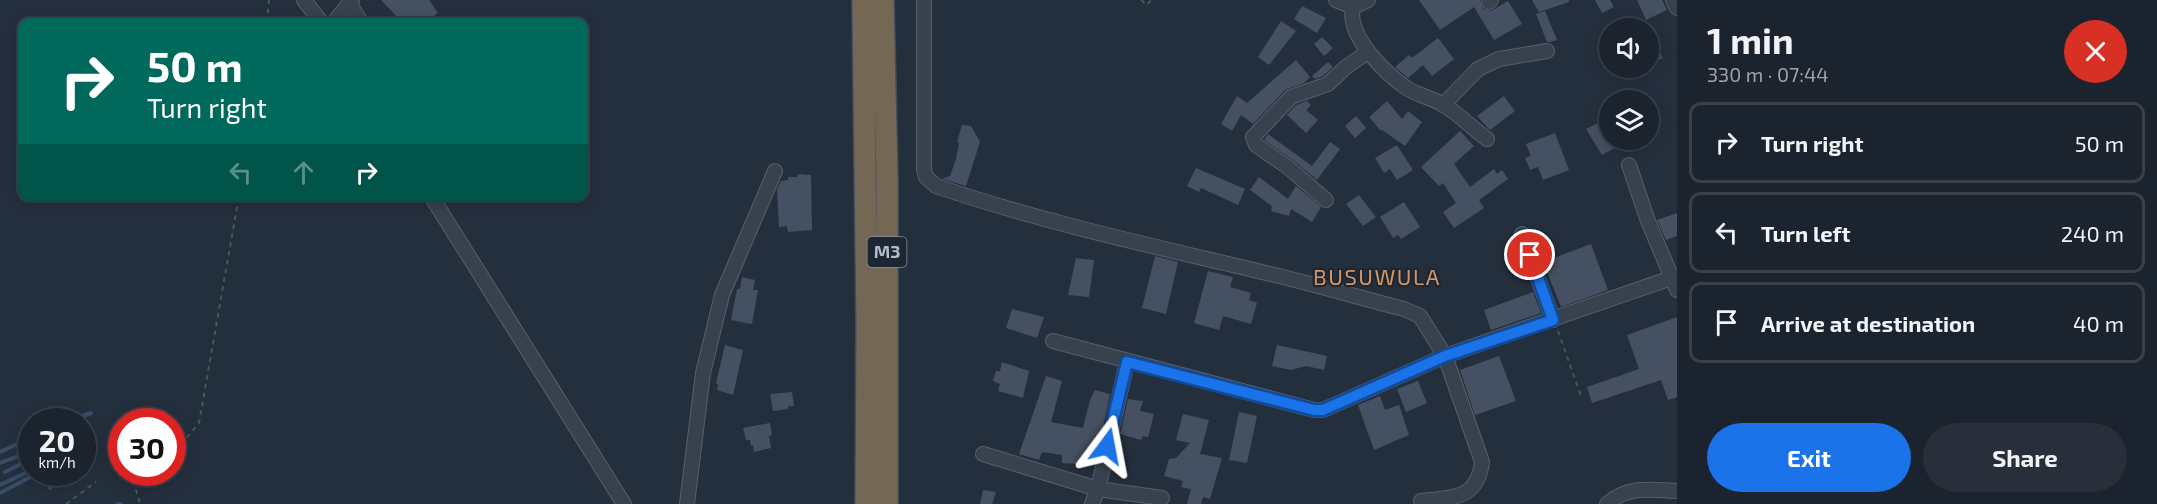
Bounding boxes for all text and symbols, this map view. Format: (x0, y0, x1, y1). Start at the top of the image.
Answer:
map controls (1599, 18, 1659, 150)
button: sound (1599, 18, 1659, 78)
text: 1 min (1707, 18, 1794, 61)
button: close (2064, 20, 2127, 83)
text: 50 m (147, 40, 243, 90)
icon: right (48, 42, 126, 120)
text: 330 m · 07:44 (1707, 62, 1829, 86)
button: layers (1599, 90, 1659, 150)
text: Turn right (147, 91, 267, 123)
icon: right (1710, 126, 1743, 159)
text: Turn right (1761, 130, 1863, 156)
text: 50 m (2075, 130, 2124, 156)
icon: left (224, 156, 257, 189)
icon: ahead (287, 156, 320, 189)
icon: right (350, 156, 383, 189)
icon: left (1710, 216, 1743, 249)
text: Turn left (1761, 220, 1850, 246)
text: 240 m (2061, 220, 2124, 246)
pin (1504, 229, 1555, 280)
road number: M3 (868, 237, 906, 267)
icon: arrive (1513, 238, 1546, 271)
district label: BUSUWULA (1313, 263, 1441, 289)
icon: arrive (1710, 306, 1743, 339)
text: Arrive at destination (1761, 310, 1975, 336)
text: 40 m (2073, 310, 2124, 336)
speed limit sign: 30 (108, 408, 186, 486)
position arrow (1075, 414, 1139, 478)
text: 20 (39, 422, 75, 458)
button: Exit (1707, 423, 1911, 492)
button: Share (1923, 423, 2127, 492)
text: km/h (38, 453, 76, 471)

